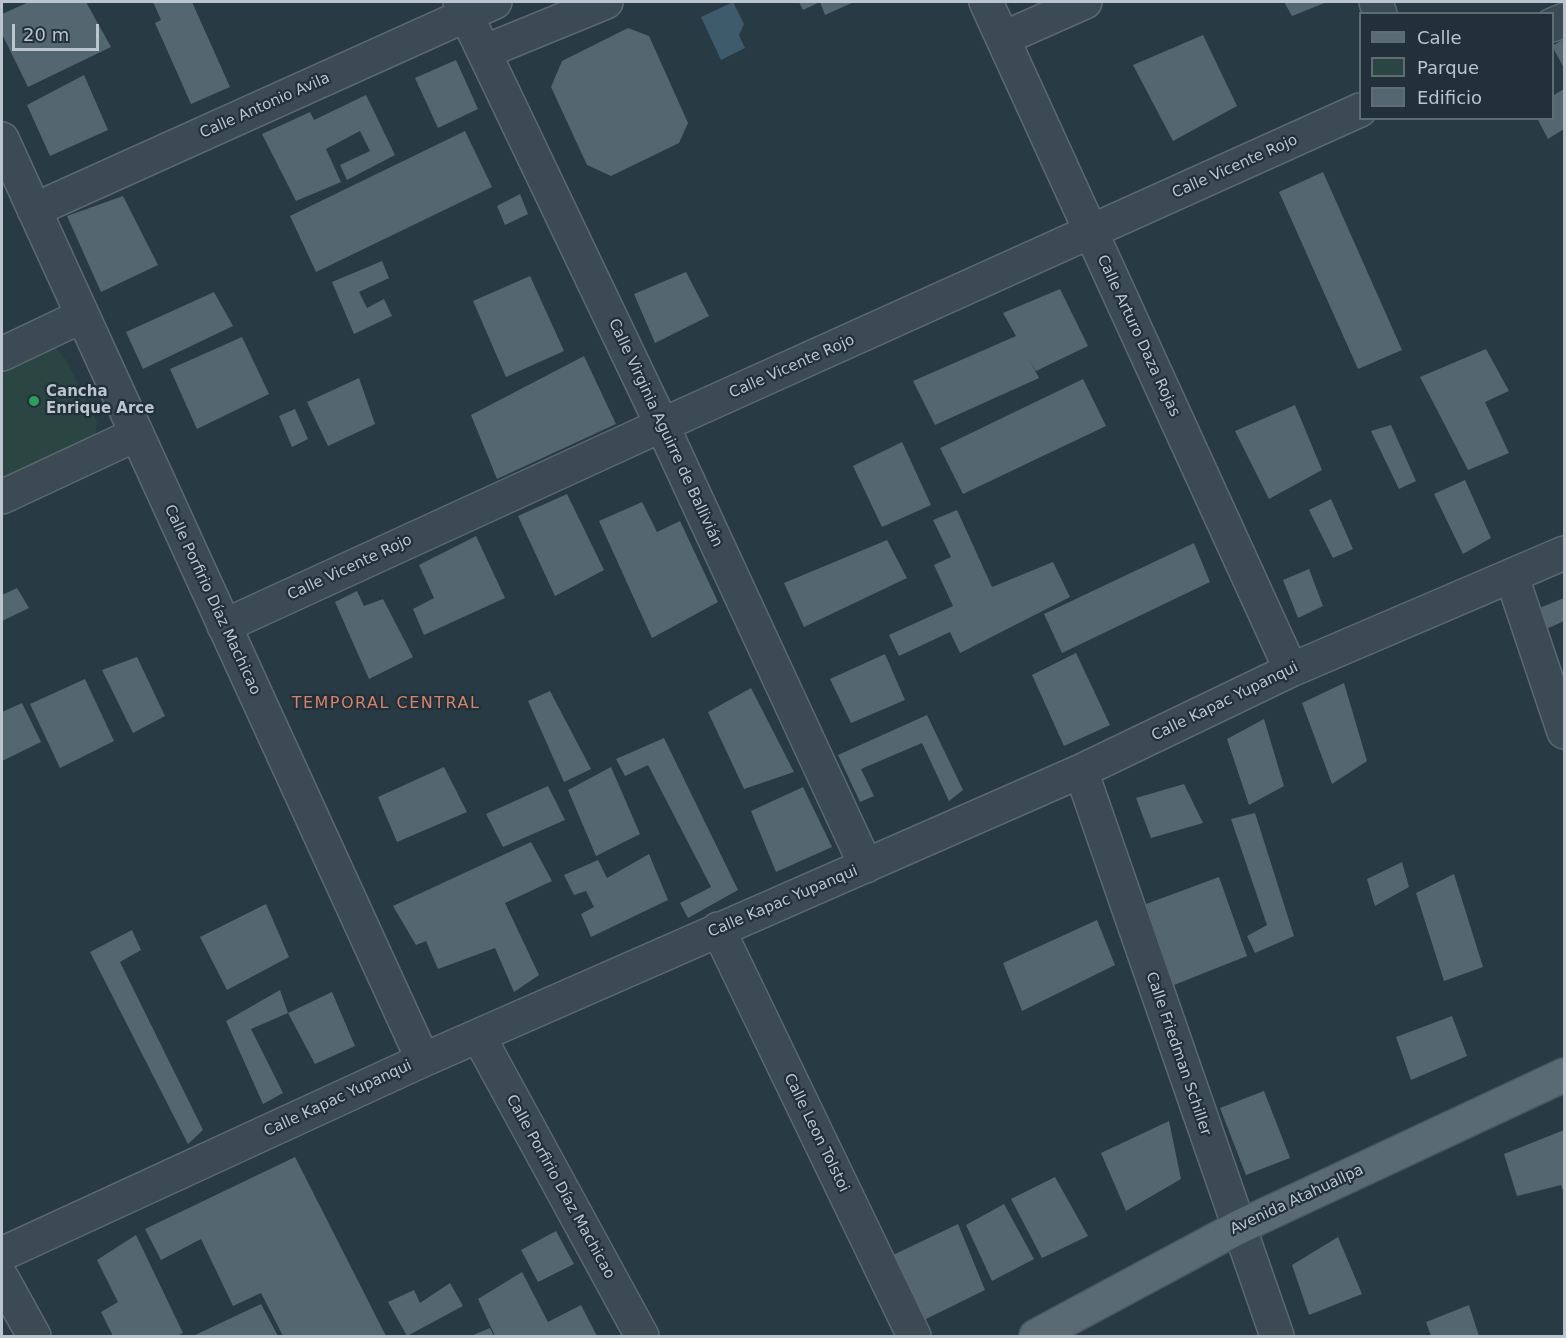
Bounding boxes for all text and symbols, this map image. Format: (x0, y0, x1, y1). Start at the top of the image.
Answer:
scale bar (15, 12, 102, 50)
legend (1359, 12, 1554, 120)
text: 20 m (23, 24, 69, 45)
text: Calle (1417, 27, 1462, 48)
text: Parque (1417, 57, 1479, 78)
street label: Calle Antonio Avila (197, 69, 333, 143)
text: Edificio (1417, 87, 1482, 108)
street label: Calle Vicente Rojo (1170, 131, 1300, 203)
street label: Calle Arturo Daza Rojas (1093, 252, 1183, 420)
street label: Calle Virginia Aguirre de Ballivián (604, 316, 726, 550)
street label: Calle Vicente Rojo (727, 331, 857, 403)
place label: Cancha Enrique Arce (46, 383, 154, 418)
marker: Cancha Enrique Arce (27, 394, 41, 408)
street label: Calle Porfirio Díaz Machicao (160, 502, 264, 698)
street label: Calle Vicente Rojo (285, 531, 415, 605)
street label: Calle Kapac Yupanqui (1149, 659, 1301, 745)
district label: TEMPORAL CENTRAL (292, 694, 480, 714)
street label: Calle Kapac Yupanqui (705, 862, 861, 942)
street label: Calle Friedman Schiller (1142, 970, 1214, 1138)
street label: Calle Kapac Yupanqui (261, 1057, 415, 1141)
street label: Calle Leon Tolstoi (779, 1071, 853, 1195)
street label: Calle Porfirio Díaz Machicao (502, 1092, 618, 1282)
street label: Avenida Atahuallpa (1228, 1161, 1366, 1239)

